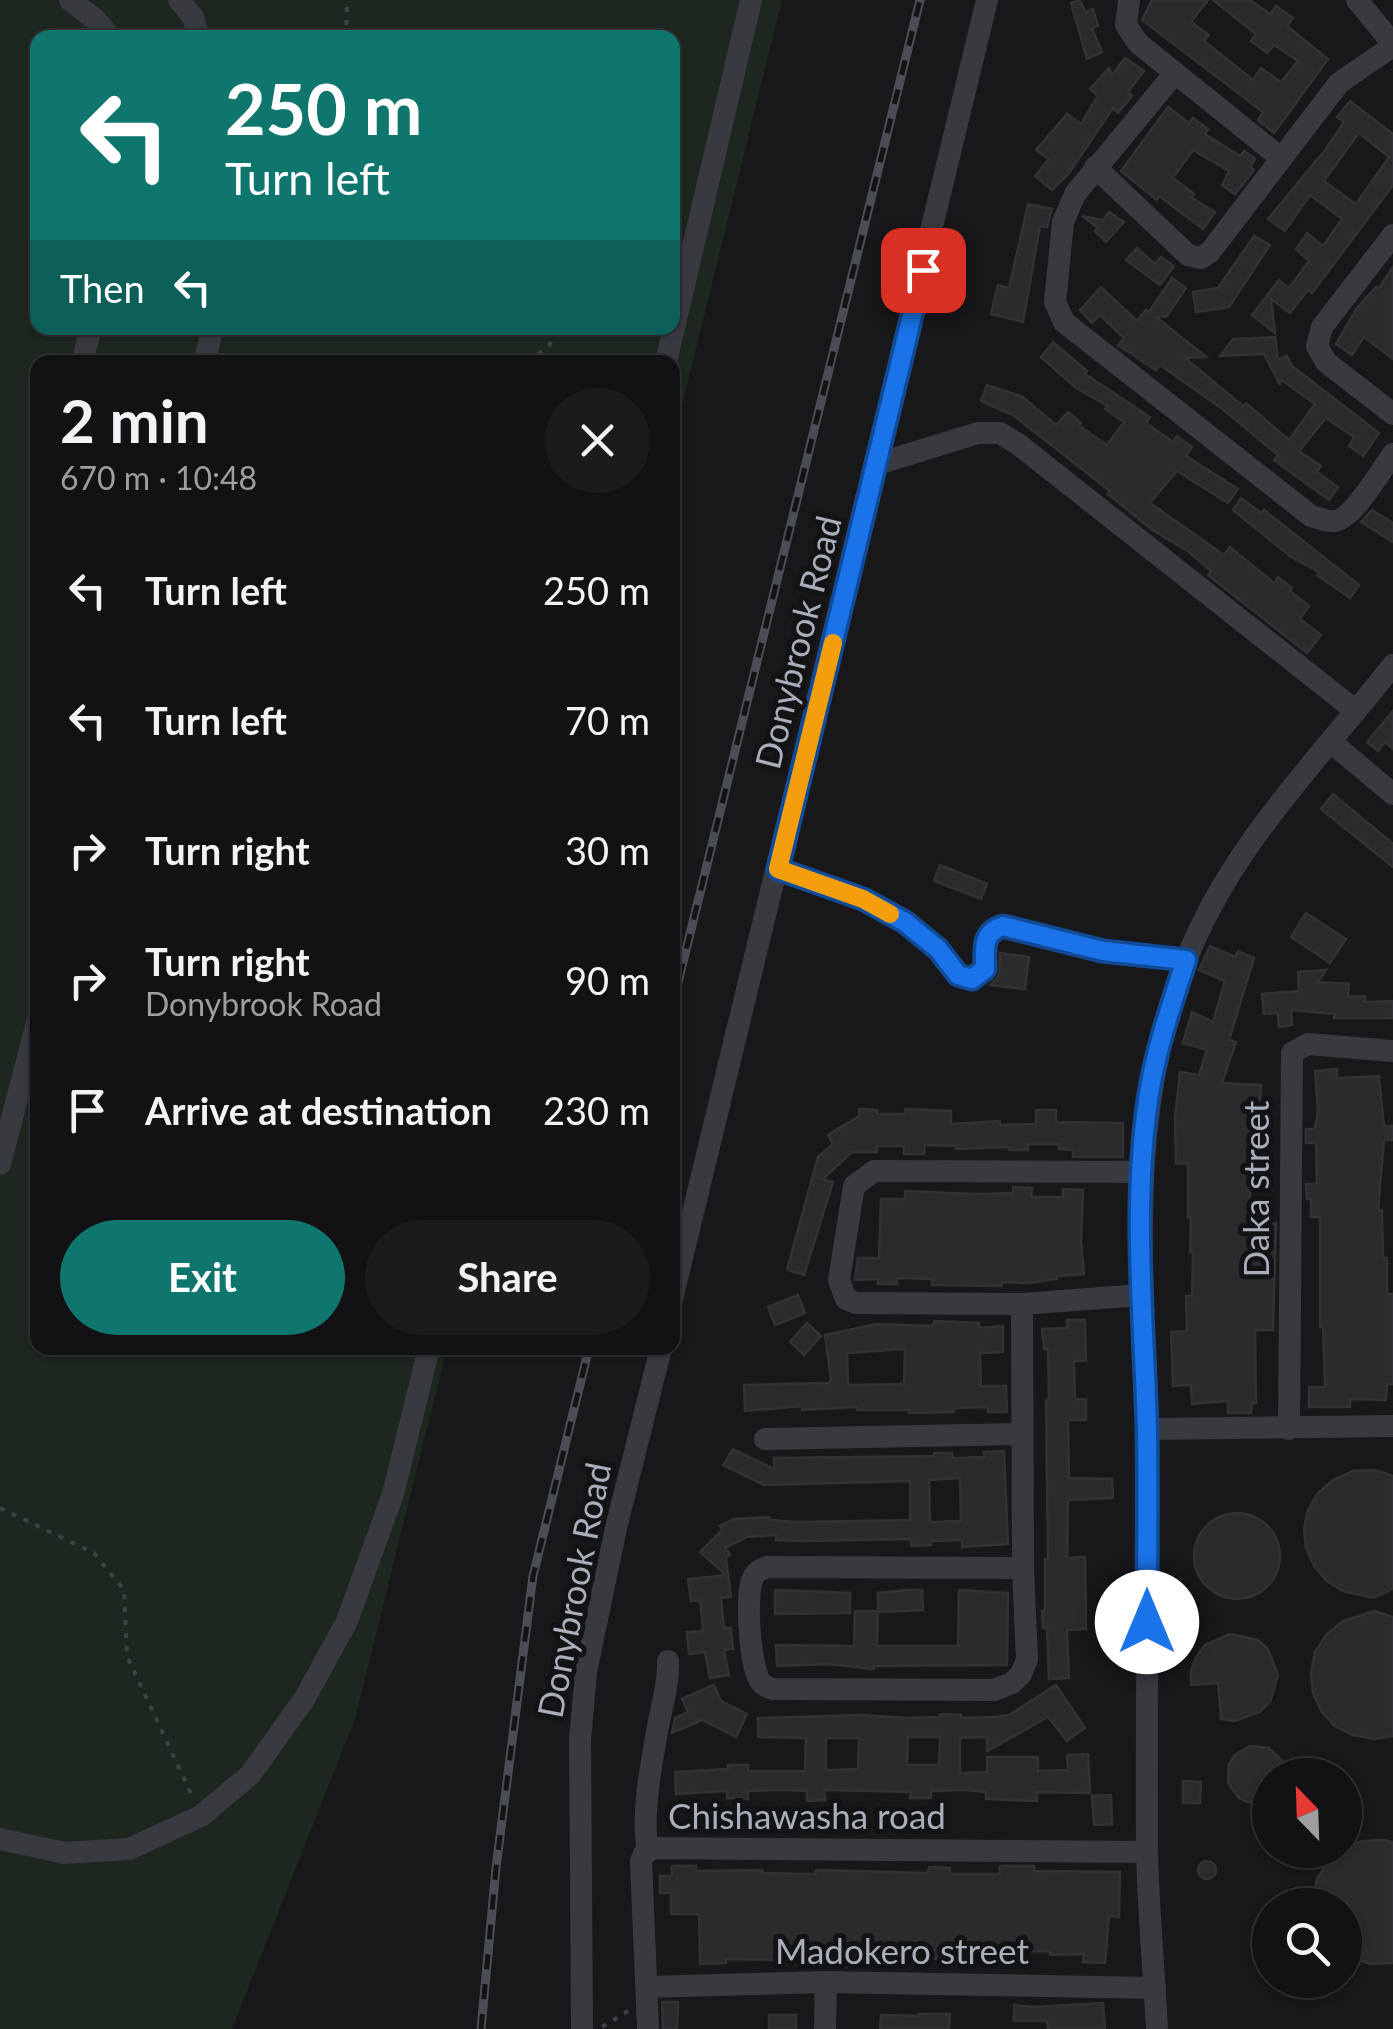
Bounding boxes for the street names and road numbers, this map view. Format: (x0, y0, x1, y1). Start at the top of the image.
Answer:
street label: Donybrook Road (745, 511, 849, 773)
street label: Daka street (1234, 1100, 1276, 1277)
street label: Donybrook Road (528, 1459, 618, 1721)
street label: Chishawasha road (668, 1794, 946, 1836)
street label: Madokero street (775, 1929, 1029, 1971)

